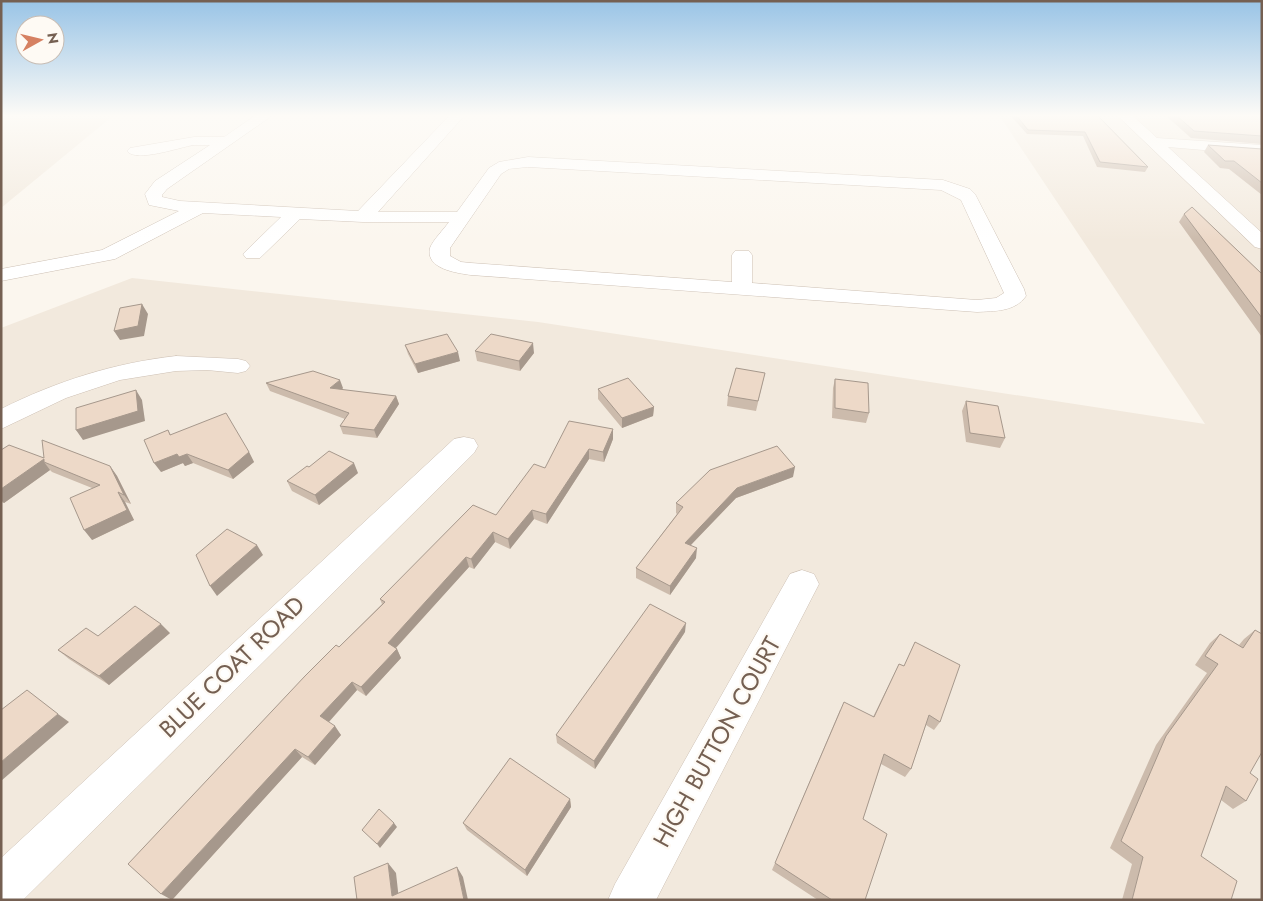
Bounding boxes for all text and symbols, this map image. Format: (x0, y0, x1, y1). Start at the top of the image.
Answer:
north arrow (15, 15, 65, 65)
text: N (42, 31, 64, 45)
street label: BLUE COAT ROAD (151, 588, 312, 745)
street label: HIGH BUTTON COURT (644, 630, 789, 853)

